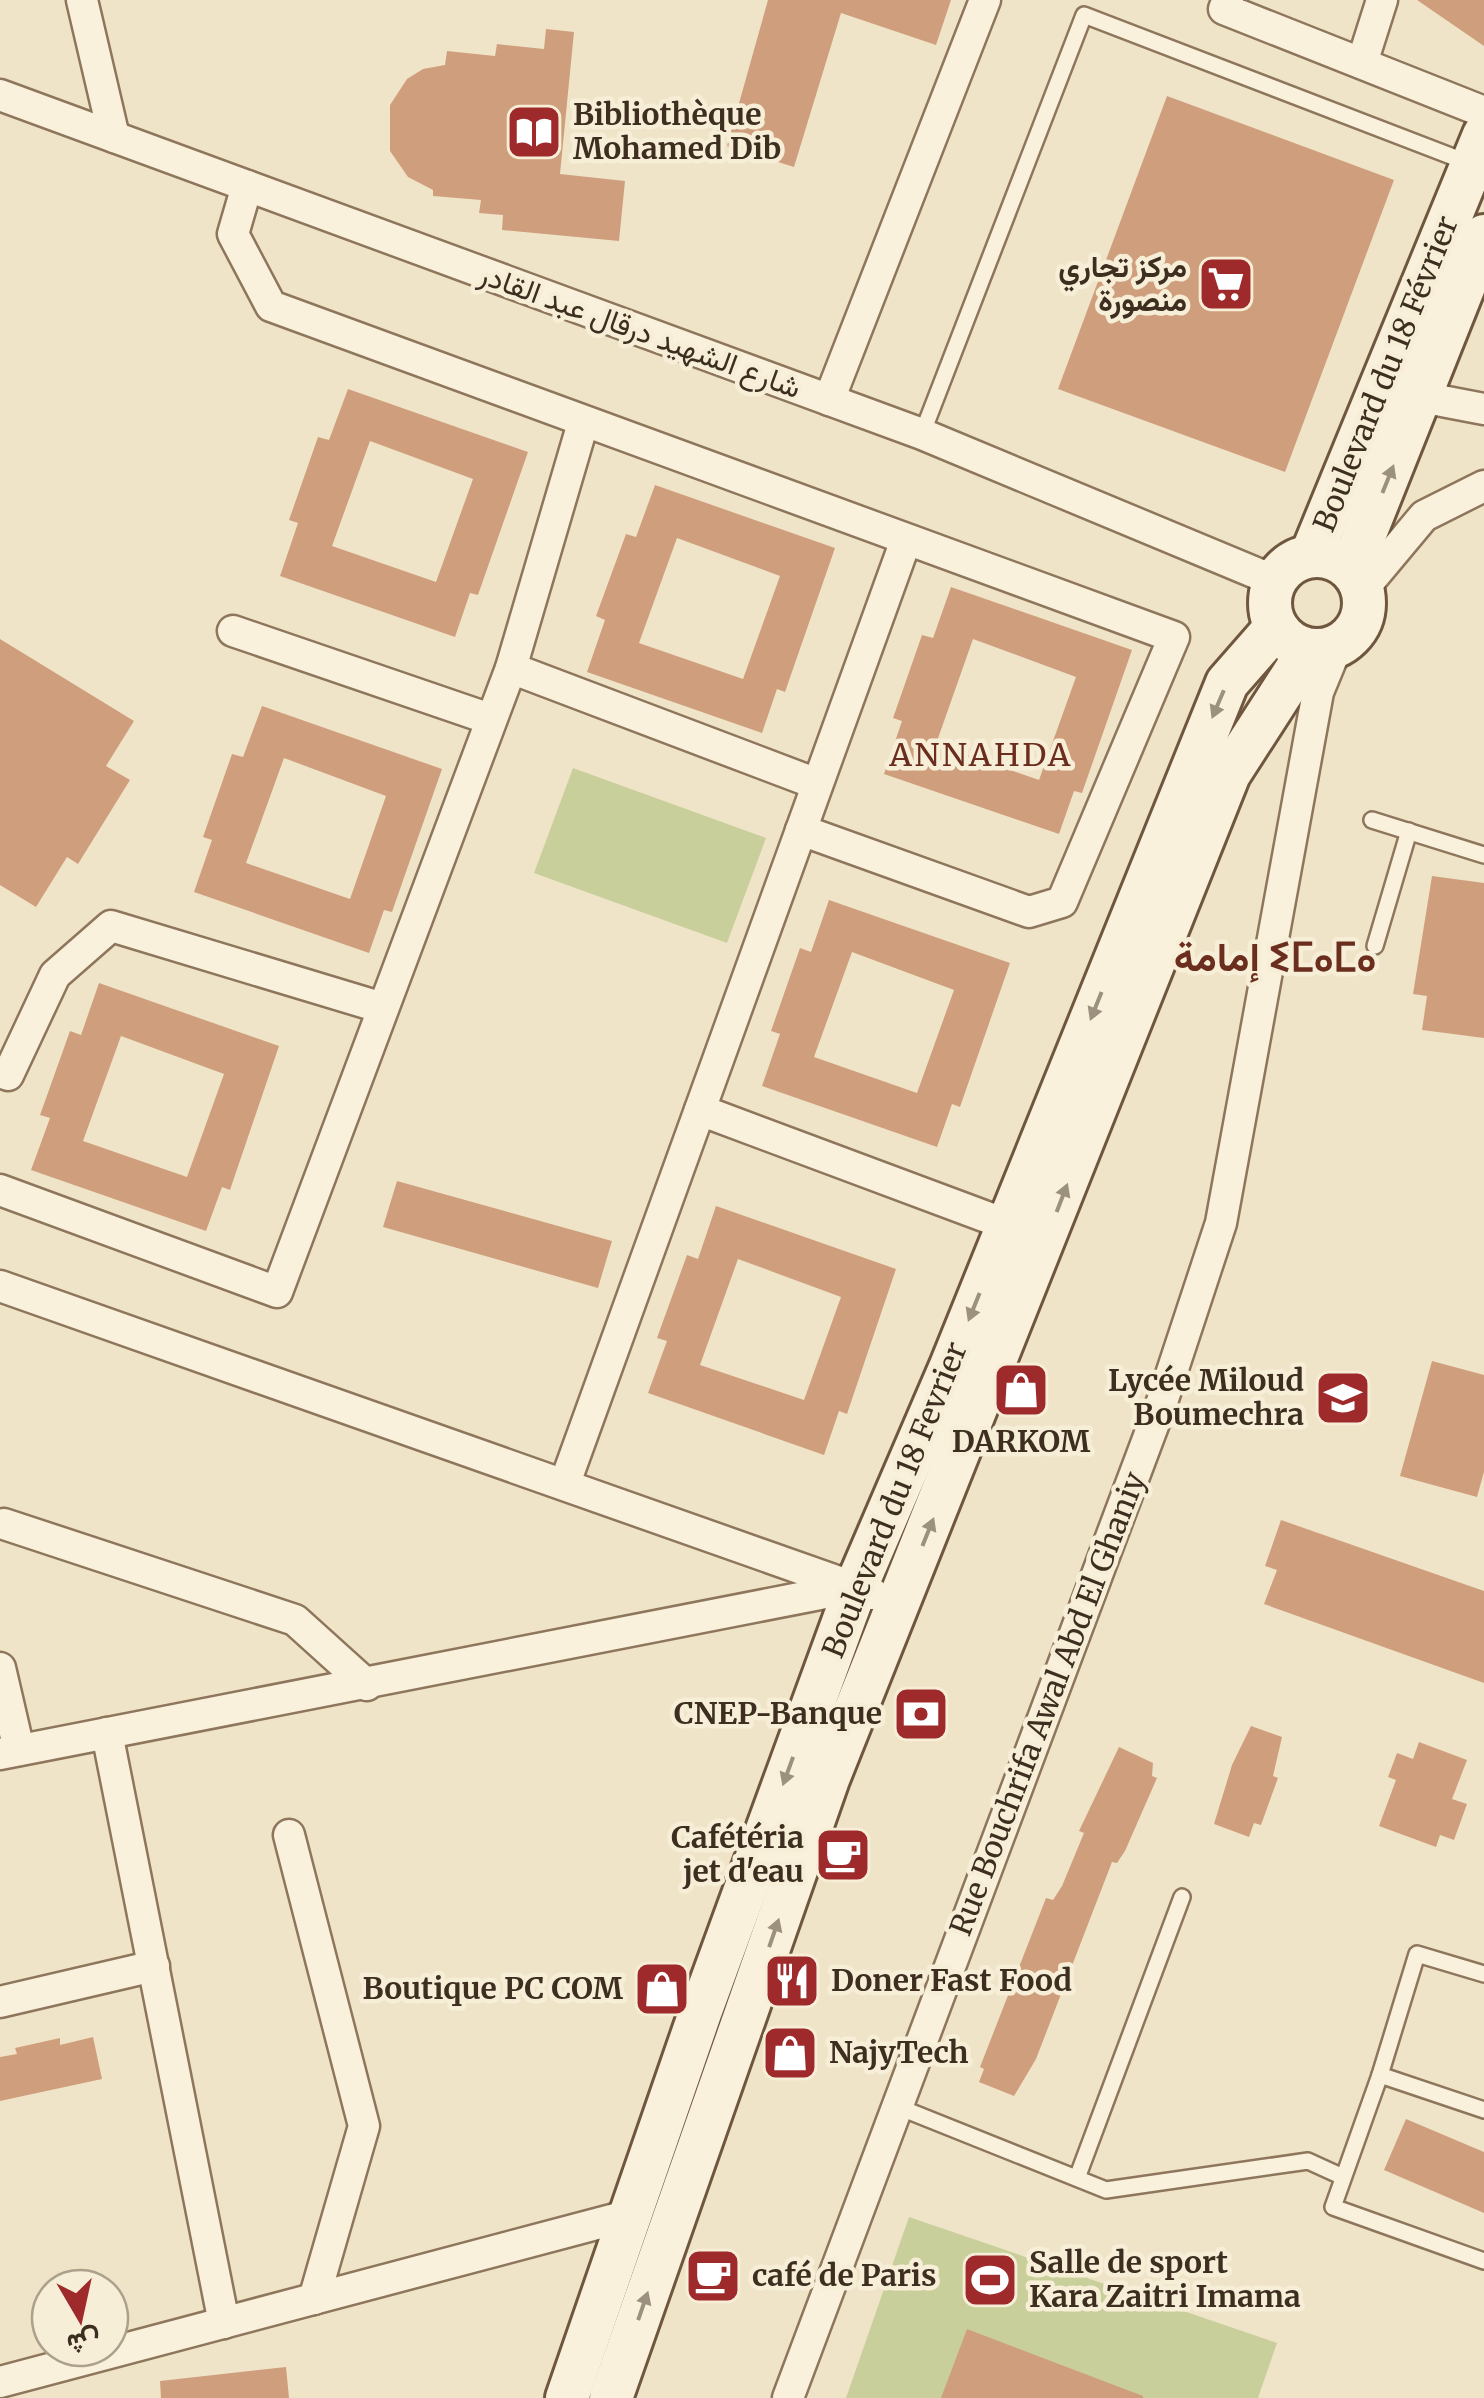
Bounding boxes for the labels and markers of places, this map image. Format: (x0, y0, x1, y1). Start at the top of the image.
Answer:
place label: Bibliothèque Mohamed Dib (573, 95, 781, 167)
library icon: Bibliothèque Mohamed Dib (504, 102, 564, 162)
place label: مركز تجاري منصورة (1058, 247, 1187, 319)
supermarket icon: مركز تجاري منصورة (1196, 254, 1256, 314)
shop icon: DARKOM (991, 1360, 1051, 1420)
place label: Lycée Miloud Boumechra (1108, 1361, 1304, 1433)
school or university icon: Lycée Miloud Boumechra (1313, 1368, 1373, 1428)
place label: DARKOM (952, 1422, 1091, 1460)
bank icon: CNEP-Banque (891, 1684, 951, 1744)
place label: CNEP-Banque (674, 1694, 882, 1732)
place label: Cafétéria jet d'eau (671, 1818, 804, 1890)
cafe icon: Cafétéria jet d'eau (813, 1825, 873, 1885)
restaurant icon: Doner Fast Food (762, 1951, 822, 2011)
shop icon: Boutique PC COM (632, 1959, 692, 2019)
place label: Doner Fast Food (831, 1961, 1072, 1999)
place label: Boutique PC COM (363, 1969, 623, 2007)
shop icon: NajyTech (760, 2023, 820, 2083)
place label: NajyTech (829, 2033, 969, 2071)
place label: Salle de sport Kara Zaitri Imama (1029, 2243, 1301, 2315)
cafe icon: café de Paris (683, 2246, 743, 2306)
sports icon: Salle de sport Kara Zaitri Imama (960, 2250, 1020, 2310)
place label: café de Paris (752, 2256, 937, 2294)

